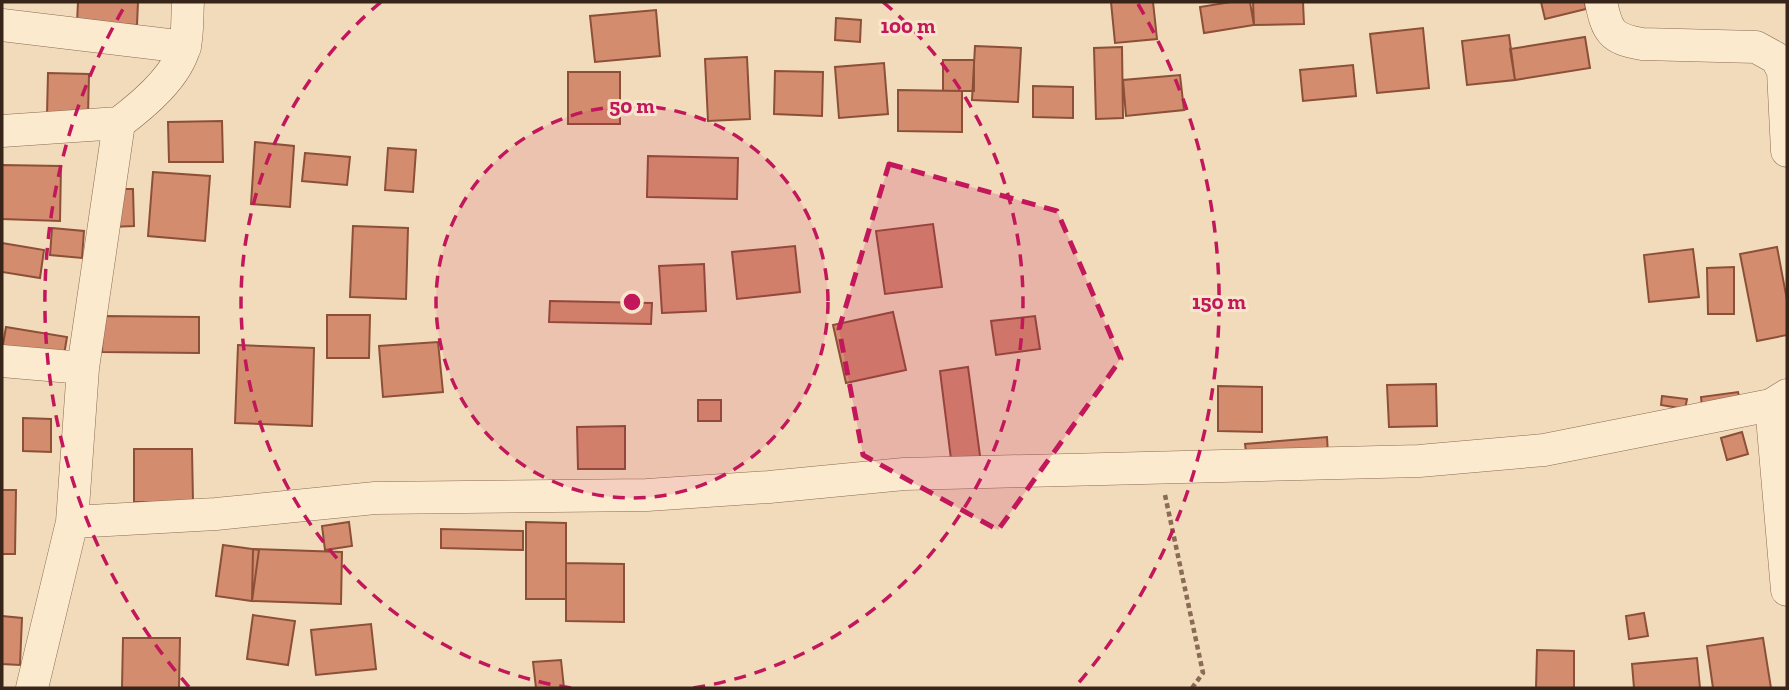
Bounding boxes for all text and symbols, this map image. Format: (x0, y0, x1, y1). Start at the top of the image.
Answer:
text: 100 m (881, 13, 936, 38)
text: 50 m (609, 93, 655, 118)
text: 150 m (1192, 289, 1247, 314)
centre of rings (620, 290, 644, 314)

